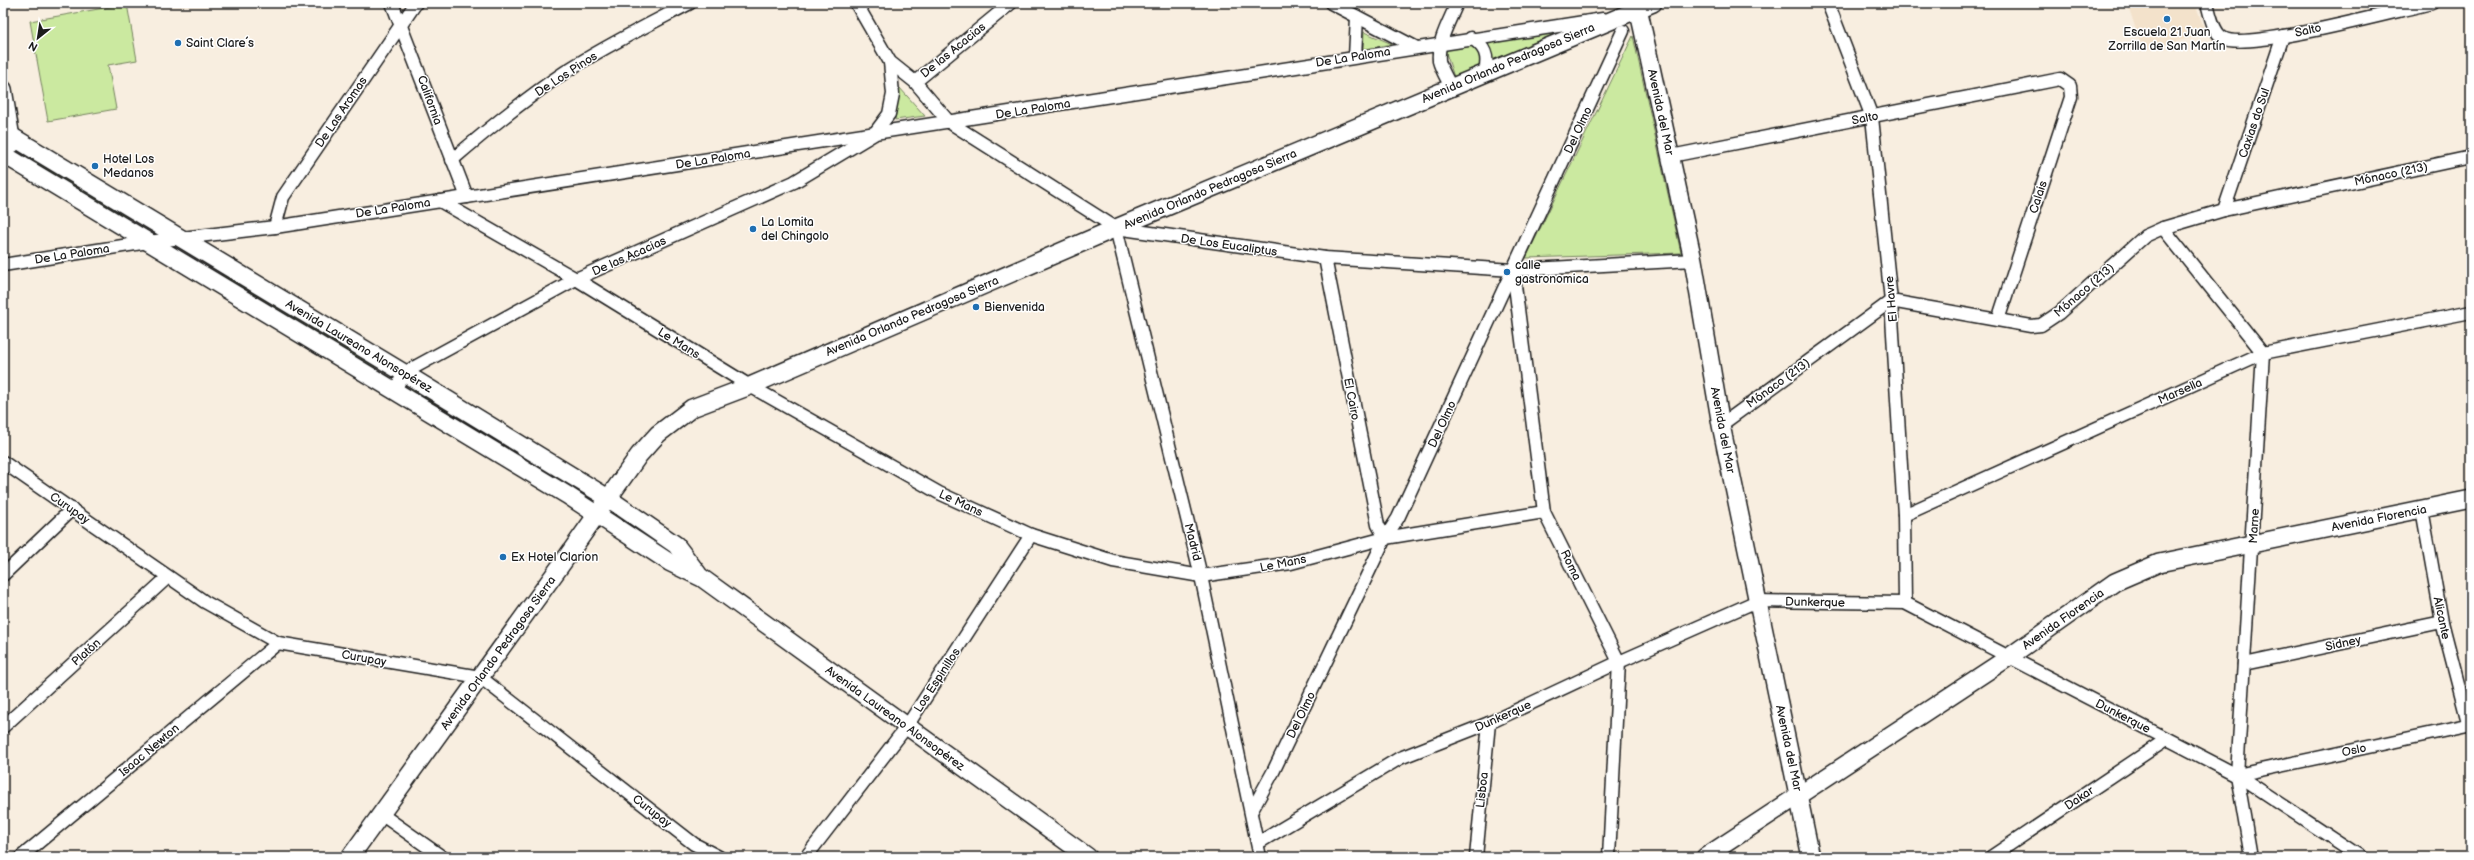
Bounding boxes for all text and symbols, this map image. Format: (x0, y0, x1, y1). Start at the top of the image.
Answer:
marker: Escuela 21 Juan Zorrilla de San Martín (2162, 14, 2172, 24)
north arrow (18, 18, 58, 58)
street label: De las Acacias (918, 19, 989, 81)
street label: Avenida Orlando Pedragosa Sierra (1419, 20, 1597, 107)
street label: Salto (2293, 20, 2323, 41)
place label: Escuela 21 Juan Zorrilla de San Martín (2108, 25, 2226, 54)
place label: Saint Clare´s (186, 36, 254, 51)
marker: Saint Clare´s (173, 38, 183, 48)
text: N (26, 39, 40, 54)
street label: De La Paloma (1315, 44, 1392, 71)
street label: De Los Pinos (532, 49, 600, 100)
street label: Avenida del Mar (1644, 68, 1677, 157)
street label: California (414, 73, 445, 127)
street label: De Las Aromas (312, 74, 371, 151)
street label: Caxias do Sul (2235, 86, 2273, 160)
street label: De La Paloma (995, 96, 1072, 123)
street label: Del Olmo (1561, 104, 1596, 156)
street label: Salto (1850, 109, 1880, 128)
street label: De La Paloma (675, 146, 752, 173)
street label: Avenida Orlando Pedragosa Sierra (1121, 146, 1299, 233)
place label: Hotel Los Medanos (103, 152, 154, 181)
street label: Mónaco (213) (2353, 159, 2429, 190)
marker: Hotel Los Medanos (90, 161, 100, 171)
street label: Calais (2026, 179, 2051, 215)
street label: De La Paloma (355, 195, 432, 222)
place label: La Lomita del Chingolo (761, 215, 829, 244)
marker: La Lomita del Chingolo (748, 224, 758, 234)
street label: De Los Eucaliptus (1180, 231, 1278, 260)
street label: De las Acacias (590, 233, 669, 280)
street label: De La Paloma (34, 241, 111, 268)
place label: calle gastronomica (1515, 258, 1589, 287)
street label: Mónaco (213) (2051, 260, 2118, 321)
marker: calle gastronomica (1502, 267, 1512, 277)
street label: Avenida Orlando Pedragosa Sierra (823, 273, 1001, 360)
street label: El Havre (1882, 275, 1901, 323)
street label: Avenida Laureano Alonsopérez (283, 297, 435, 396)
place label: Bienvenida (984, 300, 1045, 315)
marker: Bienvenida (971, 302, 981, 312)
street label: Le Mans (655, 325, 703, 362)
street label: Mónaco (213) (1744, 355, 1813, 411)
street label: Marsella (2156, 375, 2205, 408)
street label: El Cairo (1340, 377, 1363, 422)
street label: Avenida del Mar (1707, 386, 1738, 475)
street label: Del Olmo (1425, 398, 1460, 450)
street label: Le Mans (936, 487, 985, 520)
street label: Curupay (47, 489, 93, 528)
street label: Avenida Florencia (2330, 502, 2428, 535)
street label: Marne (2246, 508, 2263, 544)
street label: Madrid (1181, 522, 1204, 563)
street label: Roma (1557, 548, 1584, 583)
place label: Ex Hotel Clarion (511, 550, 598, 565)
marker: Ex Hotel Clarion (498, 552, 508, 562)
street label: Le Mans (1259, 552, 1308, 575)
street label: Avenida Orlando Pedragosa Sierra (437, 573, 559, 733)
street label: Avenida Florencia (2019, 585, 2107, 653)
street label: Dunkerque (1785, 594, 1845, 611)
street label: Alicante (2430, 595, 2453, 641)
street label: Sidney (2324, 632, 2363, 655)
street label: Platón (69, 635, 104, 669)
street label: Los Espinillos (911, 645, 964, 715)
street label: Curupay (340, 647, 388, 670)
street label: Avenida Laureano Alonsopérez (822, 663, 967, 774)
street label: Del Olmo (1284, 689, 1319, 741)
street label: Dunkerque (2093, 696, 2153, 737)
street label: Dunkerque (1473, 697, 1534, 735)
street label: Avenida del Mar (1772, 704, 1805, 793)
street label: Isaac Newton (116, 721, 183, 780)
street label: Oslo (2341, 741, 2368, 760)
street label: Lisboa (1473, 771, 1492, 809)
street label: Dakar (2062, 783, 2097, 814)
street label: Curupay (629, 792, 675, 832)

